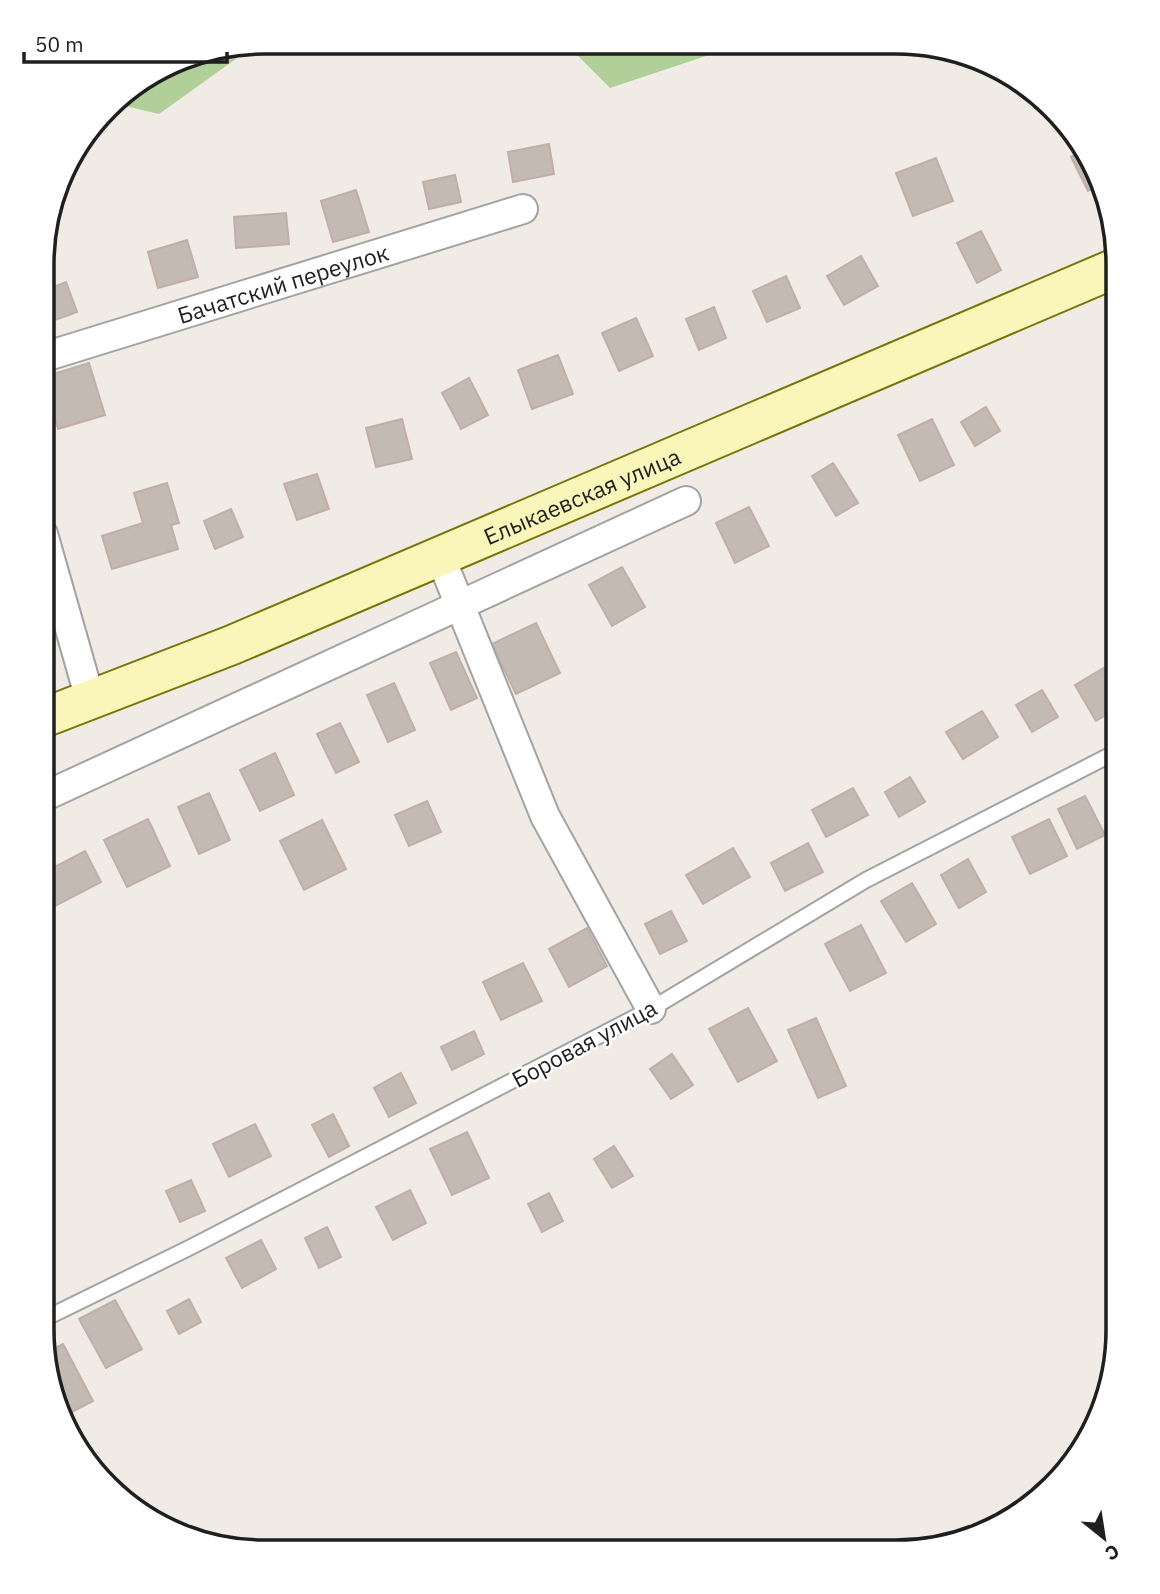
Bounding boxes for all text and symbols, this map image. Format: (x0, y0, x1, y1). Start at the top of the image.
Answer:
scale bar (24, 21, 228, 65)
text: 50 m (35, 30, 84, 58)
street label: Бачатский переулок (174, 236, 392, 330)
street label: Елыкаевская улица (479, 441, 685, 551)
street label: Боровая улица (506, 992, 662, 1094)
north arrow (1069, 1503, 1139, 1573)
text: С (1101, 1539, 1124, 1566)

